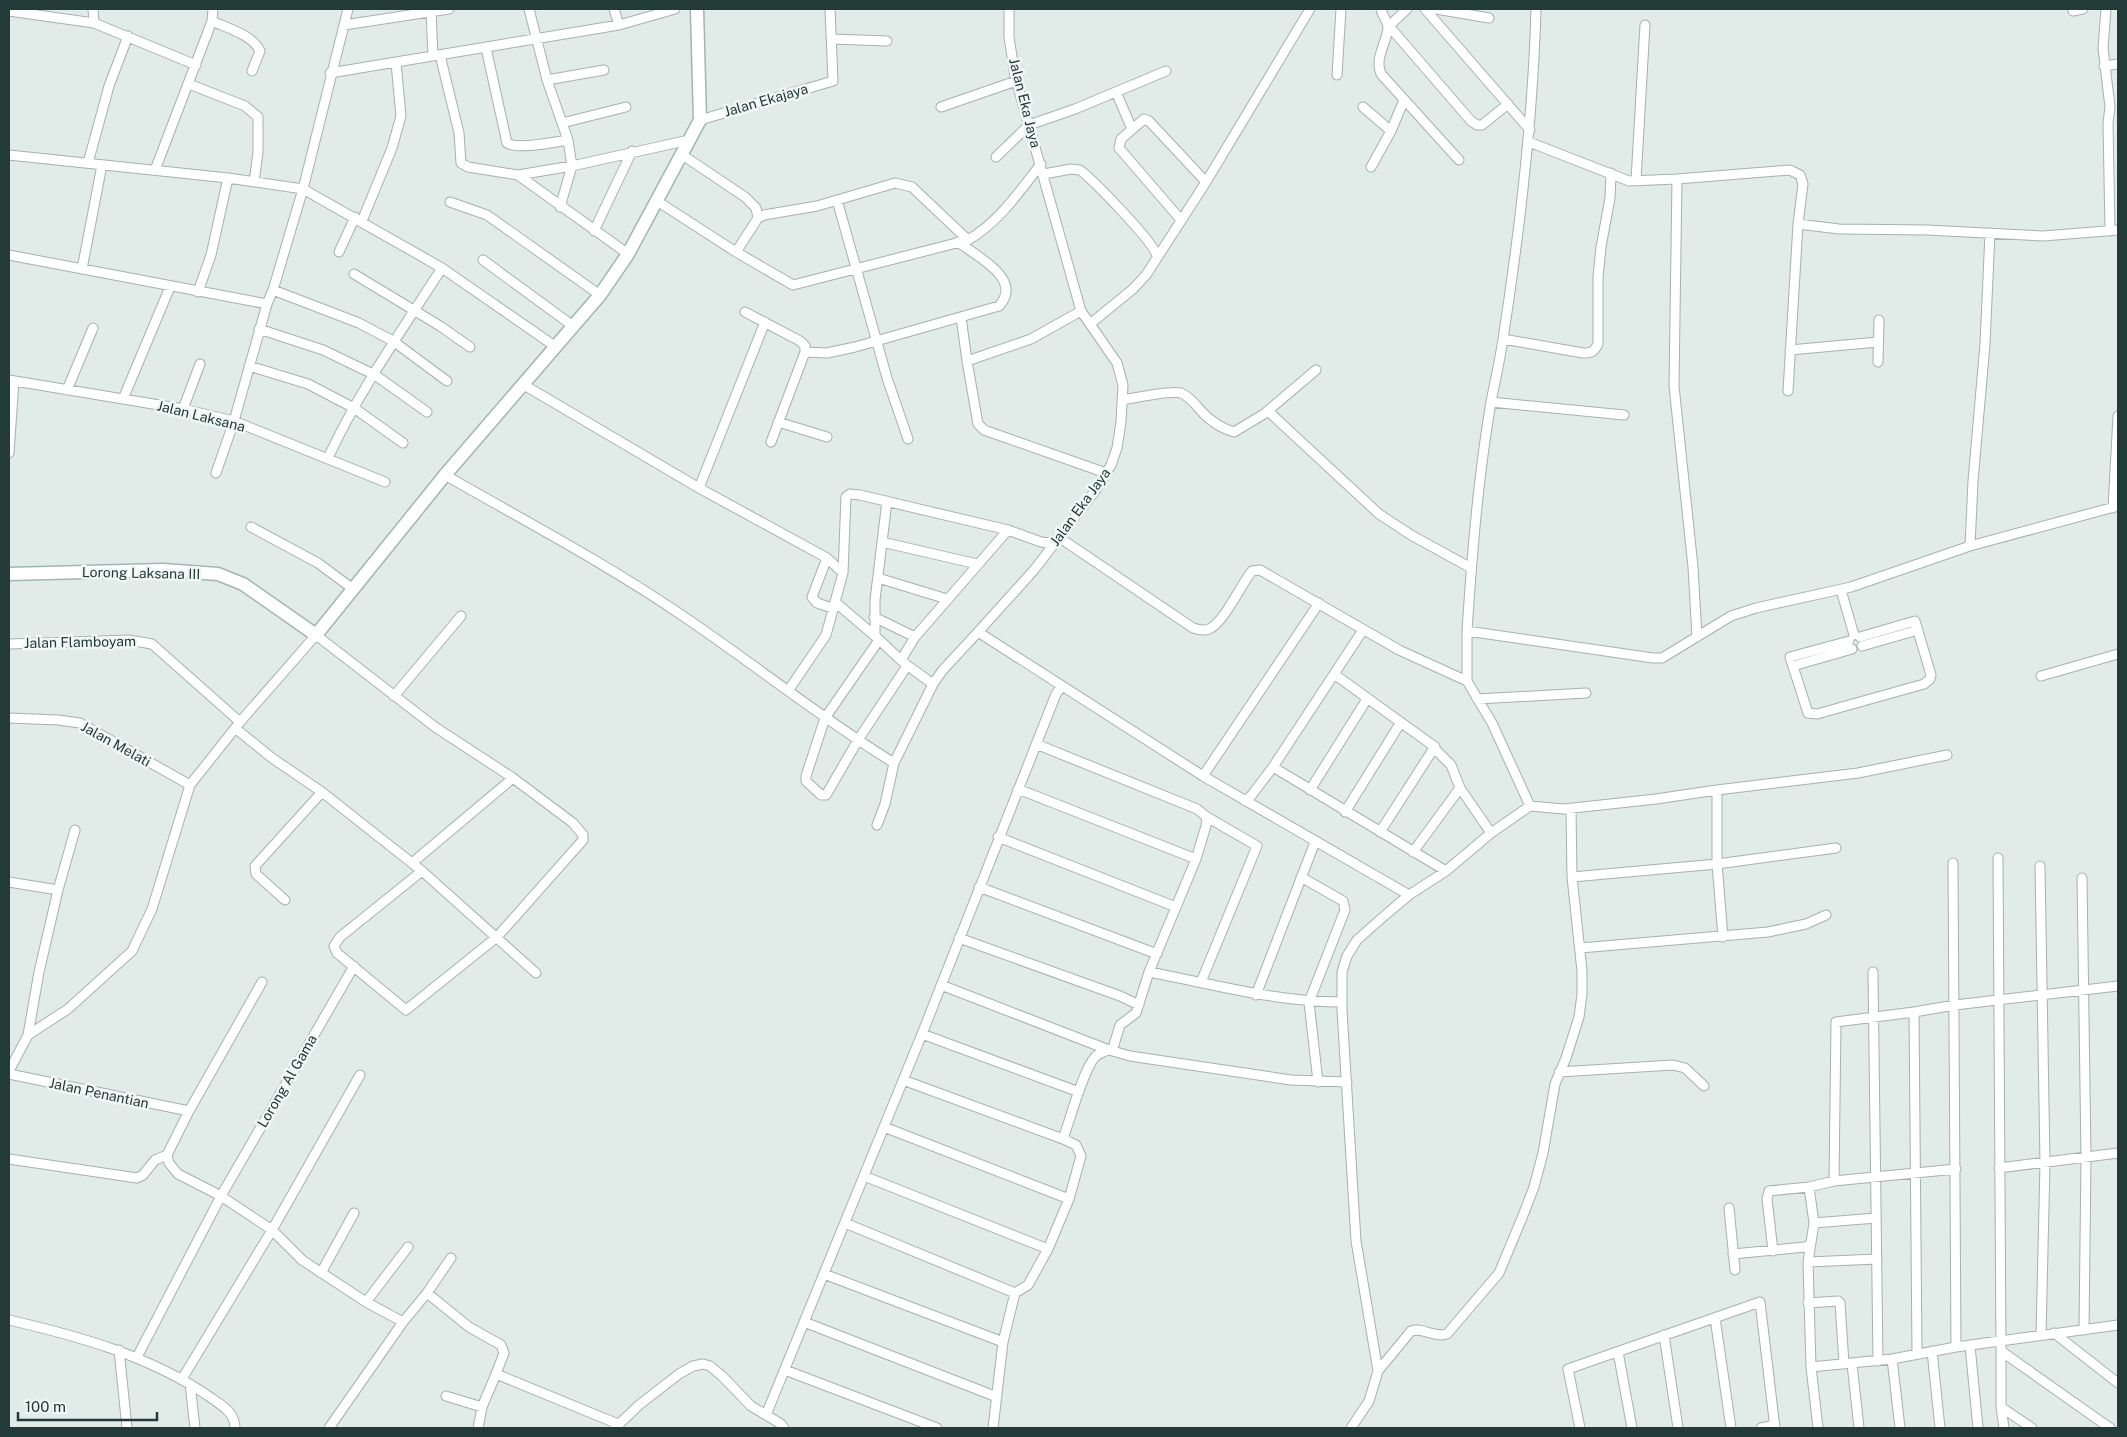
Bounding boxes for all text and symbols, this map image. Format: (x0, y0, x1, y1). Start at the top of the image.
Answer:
street label: Jalan Eka Jaya (1006, 56, 1044, 150)
street label: Jalan Ekajaya (722, 80, 810, 120)
street label: Jalan Laksana (155, 397, 247, 435)
street label: Jalan Eka Jaya (1047, 465, 1113, 549)
street label: Lorong Laksana III (82, 564, 200, 582)
street label: Jalan Flamboyam (24, 633, 136, 651)
street label: Jalan Melati (78, 718, 154, 770)
street label: Lorong Al Gama (254, 1032, 320, 1130)
street label: Jalan Penantian (48, 1075, 150, 1111)
scale bar (18, 1390, 156, 1422)
text: 100 m (25, 1398, 66, 1415)

